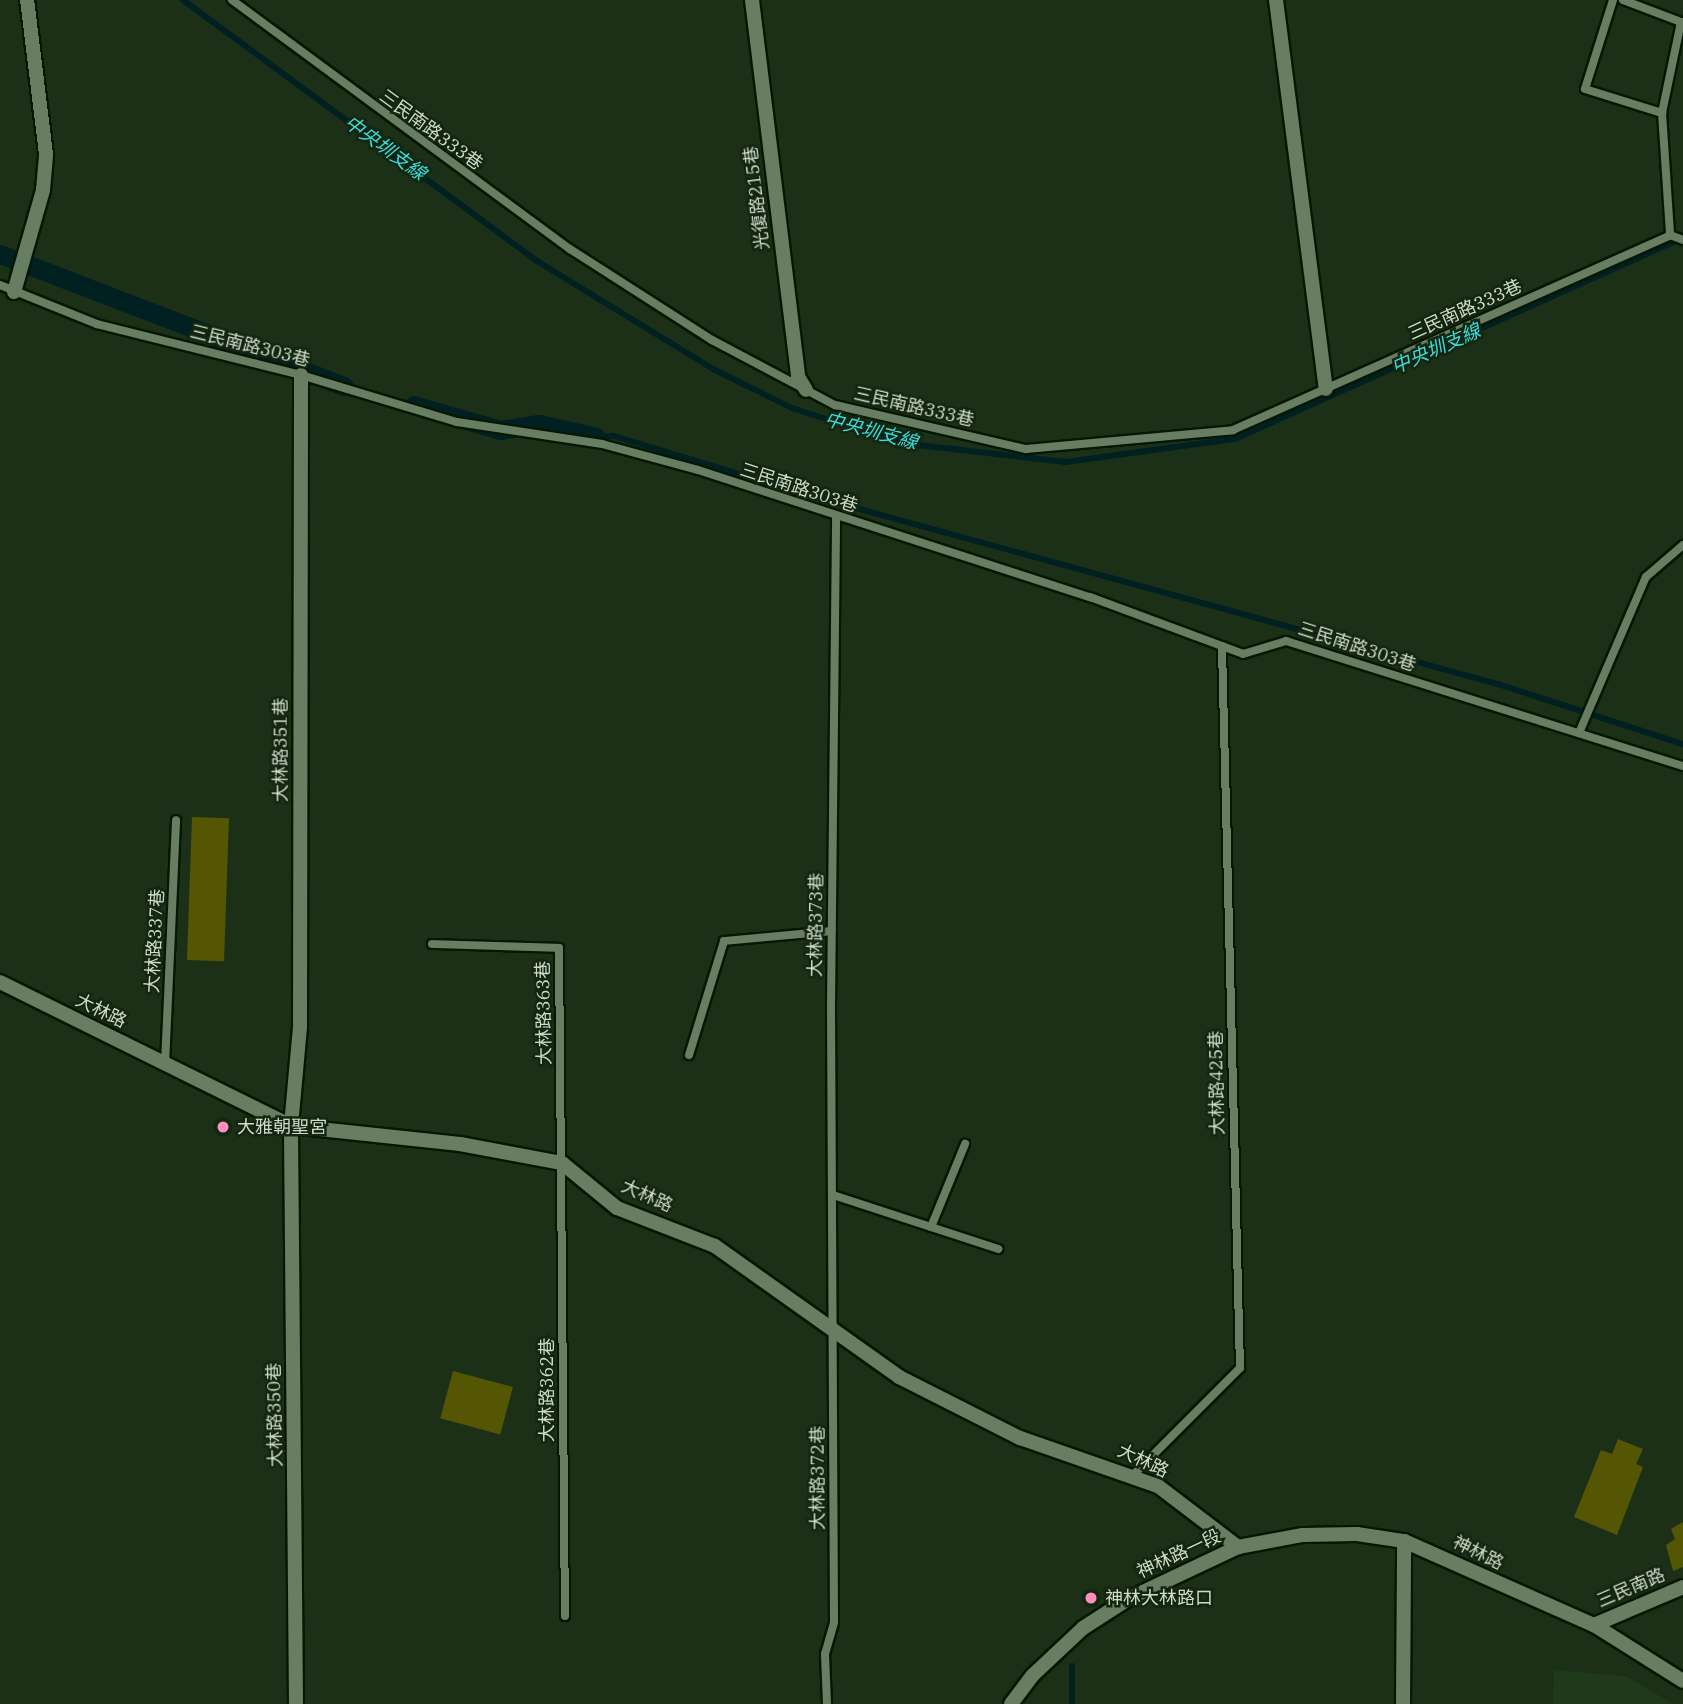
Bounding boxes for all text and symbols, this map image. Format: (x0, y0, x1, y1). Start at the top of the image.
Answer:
street label: 三民南路333巷 (375, 85, 487, 175)
water label: 中央圳支線 (340, 111, 430, 185)
street label: 光復路215巷 (740, 145, 774, 251)
street label: 三民南路333巷 (1405, 275, 1525, 345)
water label: 中央圳支線 (1388, 319, 1484, 379)
street label: 三民南路303巷 (188, 321, 312, 371)
street label: 三民南路333巷 (852, 383, 976, 431)
water label: 中央圳支線 (822, 408, 920, 454)
street label: 三民南路303巷 (737, 459, 861, 517)
street label: 三民南路303巷 (1295, 618, 1419, 676)
street label: 大林路351巷 (270, 698, 292, 802)
street label: 大林路373巷 (804, 873, 828, 977)
street label: 大林路337巷 (141, 888, 169, 994)
street label: 大林路363巷 (532, 961, 556, 1065)
street label: 大林路 (72, 989, 130, 1033)
street label: 大林路425巷 (1205, 1031, 1229, 1135)
place label: 大雅朝聖宮 (237, 1116, 327, 1138)
marker: 大雅朝聖宮 (215, 1119, 231, 1135)
street label: 大林路 (618, 1175, 676, 1217)
street label: 大林路362巷 (536, 1338, 558, 1442)
street label: 大林路350巷 (263, 1363, 287, 1467)
street label: 大林路372巷 (807, 1426, 829, 1530)
street label: 大林路 (1114, 1440, 1172, 1482)
street label: 神林路一段 (1134, 1525, 1224, 1583)
street label: 神林路 (1449, 1531, 1507, 1575)
street label: 三民南路 (1594, 1564, 1668, 1612)
place label: 神林大林路口 (1105, 1587, 1213, 1609)
marker: 神林大林路口 (1083, 1590, 1099, 1606)

